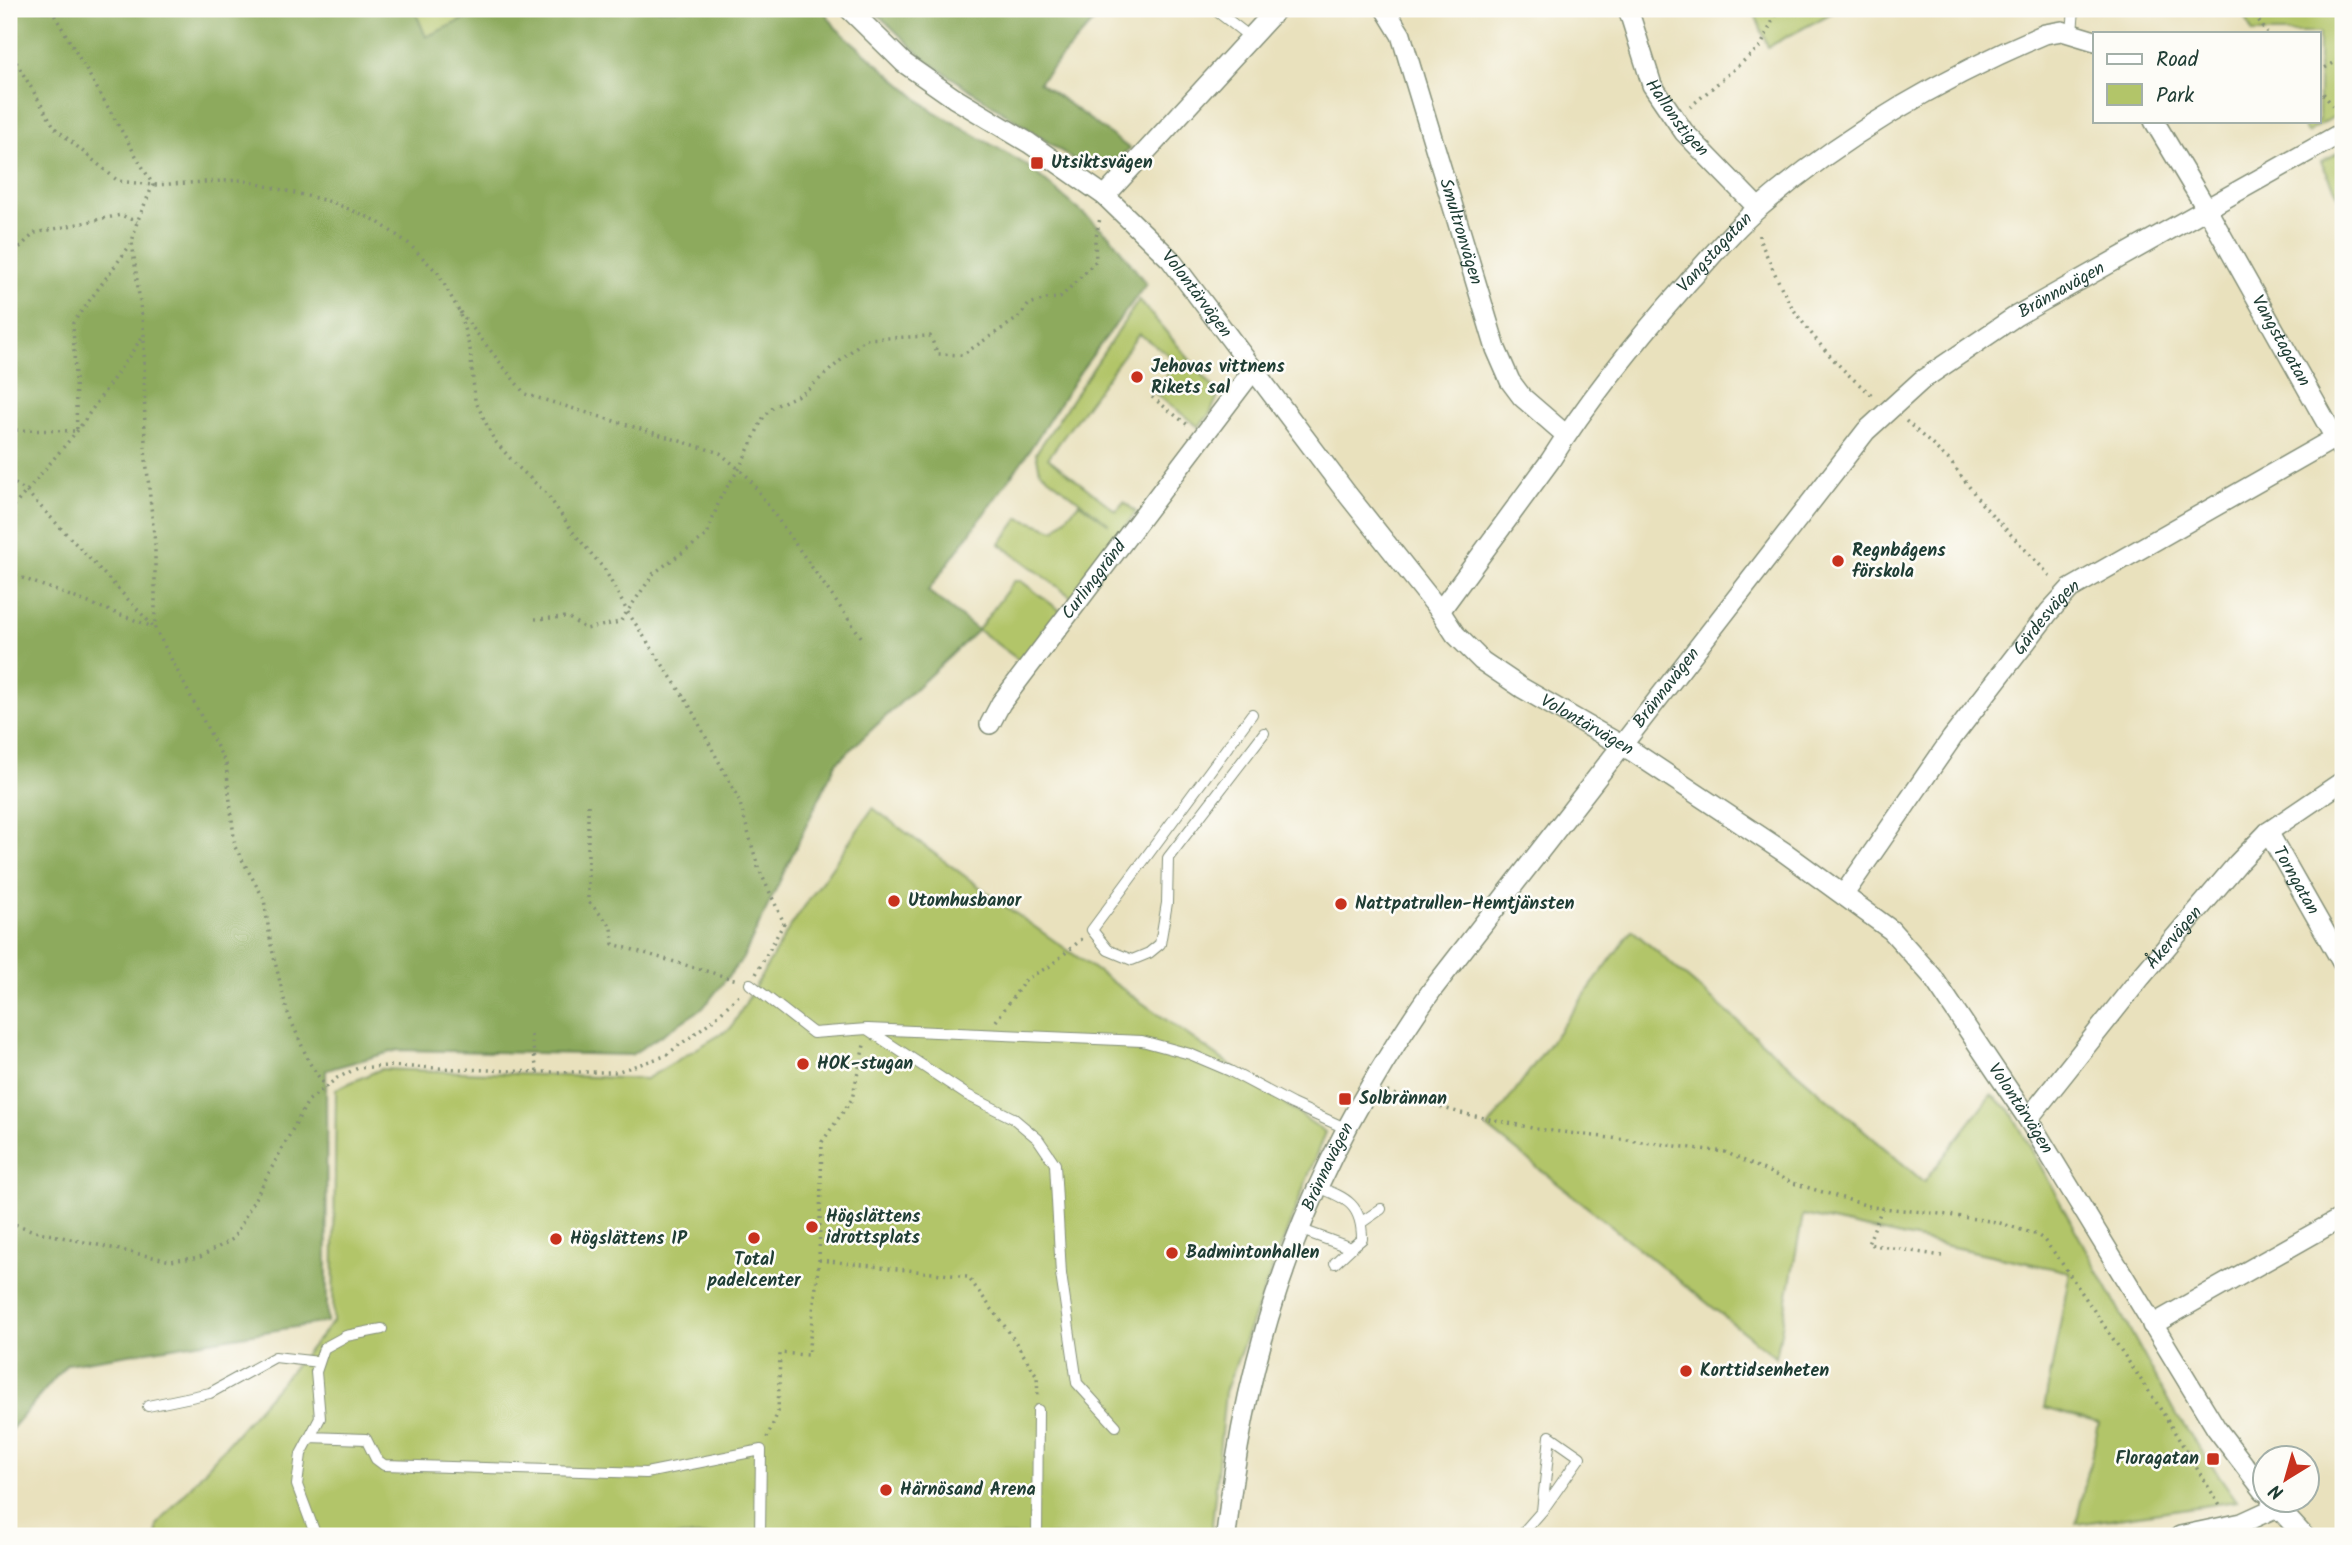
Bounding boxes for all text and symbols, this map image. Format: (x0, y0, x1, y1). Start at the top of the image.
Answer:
legend (2093, 32, 2320, 122)
text: Road (2156, 44, 2199, 77)
street label: Hallonstigen (1637, 73, 1716, 164)
text: Park (2156, 80, 2194, 113)
place label: Utsiktsvägen (1051, 149, 1153, 178)
marker: Utsiktsvägen (1029, 155, 1045, 171)
street label: Smultronvägen (1431, 175, 1490, 289)
street label: Vangstagatan (1670, 205, 1760, 300)
street label: Volontärvägen (1154, 243, 1239, 344)
street label: Brännavägen (2013, 254, 2111, 327)
street label: Vangstagatan (2243, 290, 2318, 392)
place label: Jehovas vittnens Rikets sal (1151, 353, 1285, 403)
marker: Jehovas vittnens Rikets sal (1129, 369, 1145, 385)
street label: Curlinggränd (1054, 533, 1135, 626)
place label: Regnbågens förskola (1852, 537, 1946, 587)
marker: Regnbågens förskola (1830, 553, 1846, 569)
street label: Gärdesvägen (2006, 572, 2085, 662)
street label: Brännavägen (1626, 641, 1707, 735)
street label: Volontärvägen (1535, 687, 1639, 764)
street label: Torngatan (2264, 841, 2327, 921)
place label: Utomhusbanor (908, 887, 1023, 916)
place label: Nattpatrullen-Hemtjänsten (1355, 890, 1575, 919)
marker: Utomhusbanor (886, 893, 902, 909)
marker: Nattpatrullen-Hemtjänsten (1333, 896, 1349, 912)
street label: Åkervägen (2139, 899, 2210, 976)
place label: HOK-stugan (817, 1050, 913, 1079)
marker: HOK-stugan (795, 1056, 811, 1072)
street label: Volontärvägen (1980, 1057, 2061, 1160)
place label: Solbrännan (1359, 1085, 1447, 1114)
marker: Solbrännan (1337, 1091, 1353, 1107)
street label: Brännavägen (1294, 1117, 1362, 1216)
place label: Högslättens idrottsplats (826, 1203, 921, 1253)
marker: Högslättens idrottsplats (804, 1219, 820, 1235)
place label: Högslättens IP (570, 1225, 688, 1254)
marker: Total padelcenter (746, 1230, 762, 1246)
marker: Högslättens IP (548, 1231, 564, 1247)
place label: Badmintonhallen (1186, 1239, 1319, 1268)
marker: Badmintonhallen (1164, 1245, 1180, 1261)
place label: Total padelcenter (706, 1246, 802, 1296)
place label: Korttidsenheten (1700, 1357, 1829, 1386)
marker: Korttidsenheten (1678, 1363, 1694, 1379)
north arrow (2250, 1444, 2320, 1514)
place label: Floragatan (2115, 1445, 2199, 1474)
marker: Floragatan (2205, 1451, 2221, 1467)
text: N (2263, 1475, 2291, 1507)
place label: Härnösand Arena (900, 1476, 1036, 1505)
marker: Härnösand Arena (878, 1482, 894, 1498)

